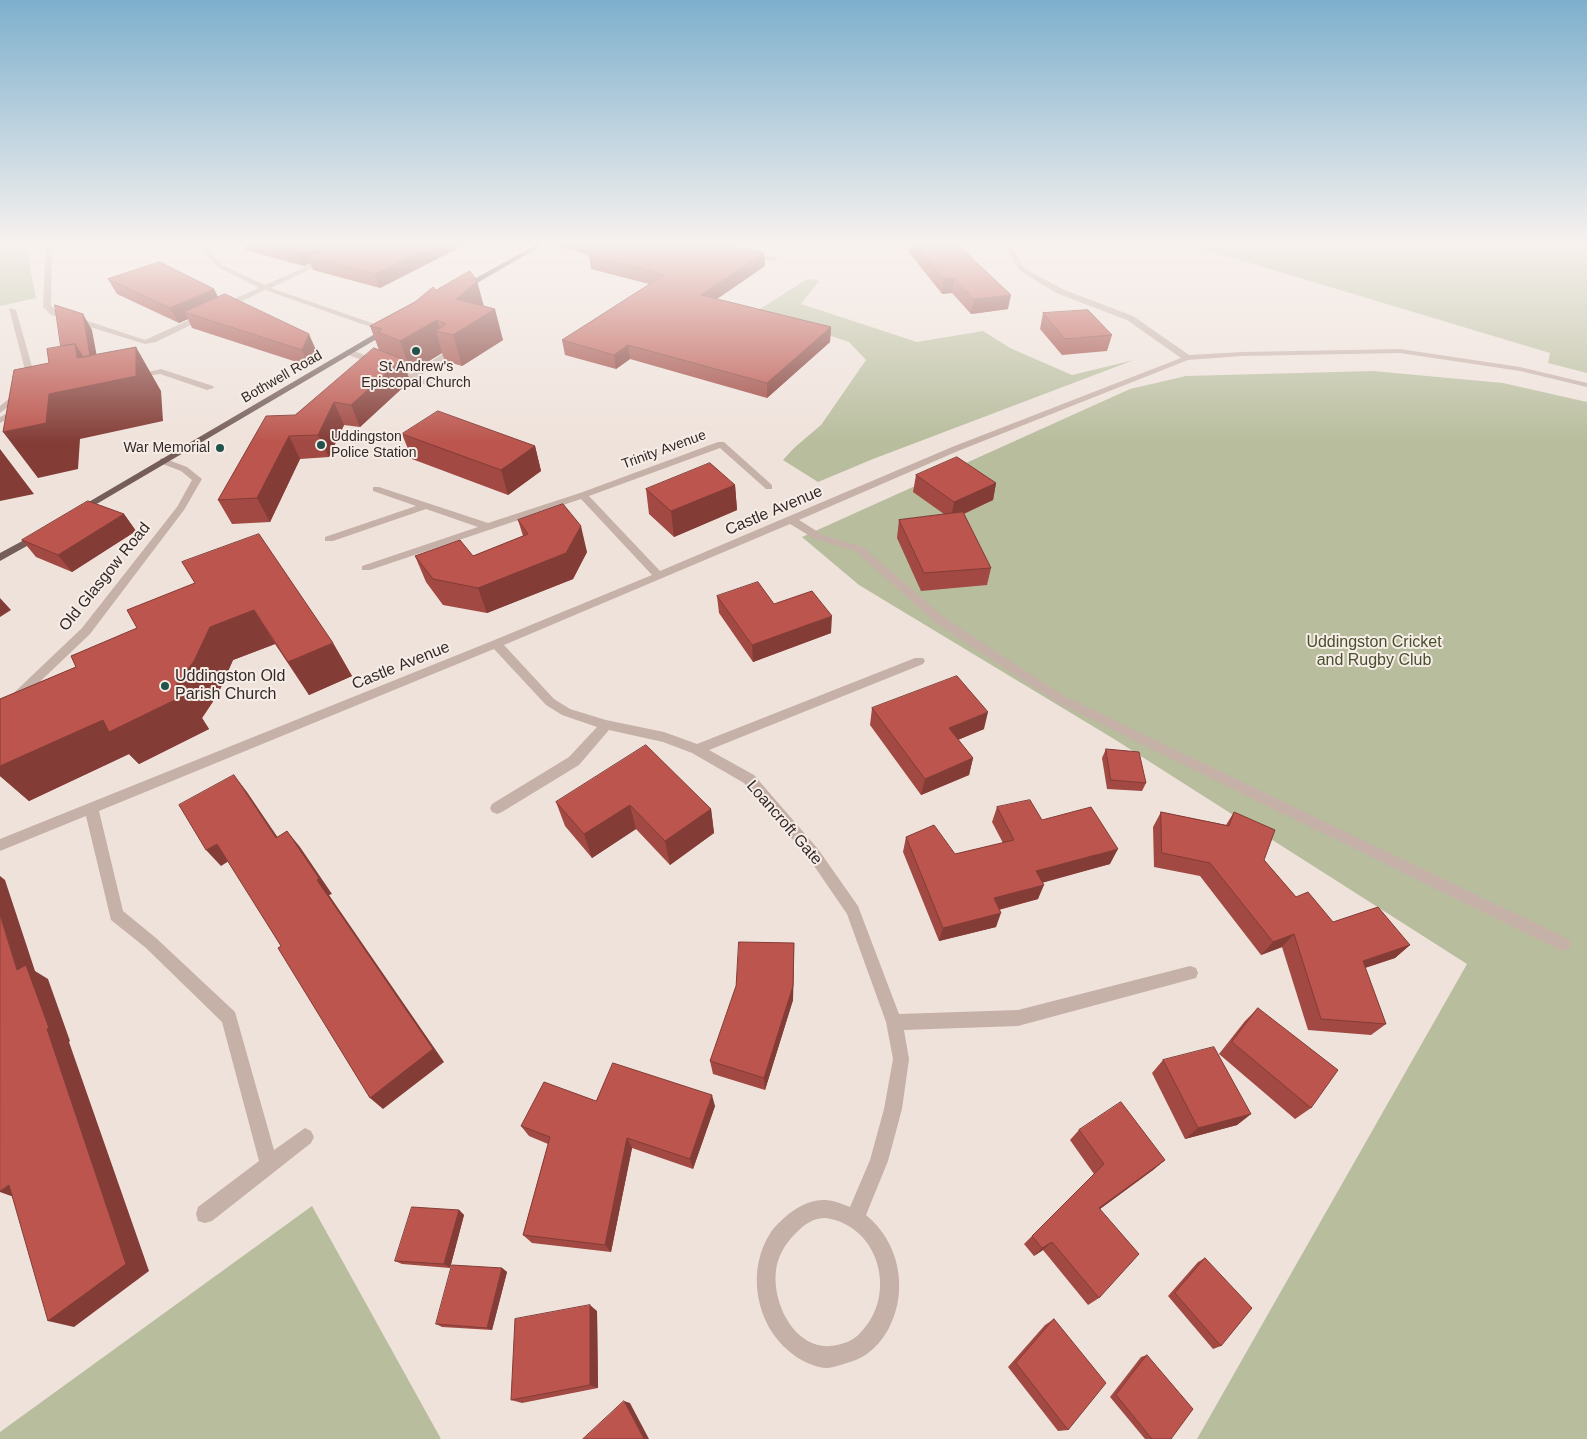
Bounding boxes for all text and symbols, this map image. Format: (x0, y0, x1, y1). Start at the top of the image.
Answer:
marker: St Andrew's Episcopal Church (410, 345, 422, 357)
street label: Bothwell Road (239, 347, 325, 407)
place label: St Andrew's Episcopal Church (361, 359, 471, 392)
street label: Trinity Avenue (619, 427, 709, 473)
place label: Uddingston Police Station (331, 429, 417, 462)
marker: Uddingston Police Station (315, 439, 327, 451)
place label: War Memorial (123, 440, 210, 456)
marker: War Memorial (214, 442, 226, 454)
street label: Castle Avenue (722, 482, 826, 540)
street label: Old Glasgow Road (55, 519, 155, 635)
park label: Uddingston Cricket and Rugby Club (1306, 633, 1442, 671)
street label: Castle Avenue (349, 638, 453, 694)
place label: Uddingston Old Parish Church (175, 667, 285, 705)
marker: Uddingston Old Parish Church (159, 680, 171, 692)
street label: Loancroft Gate (742, 777, 826, 869)

